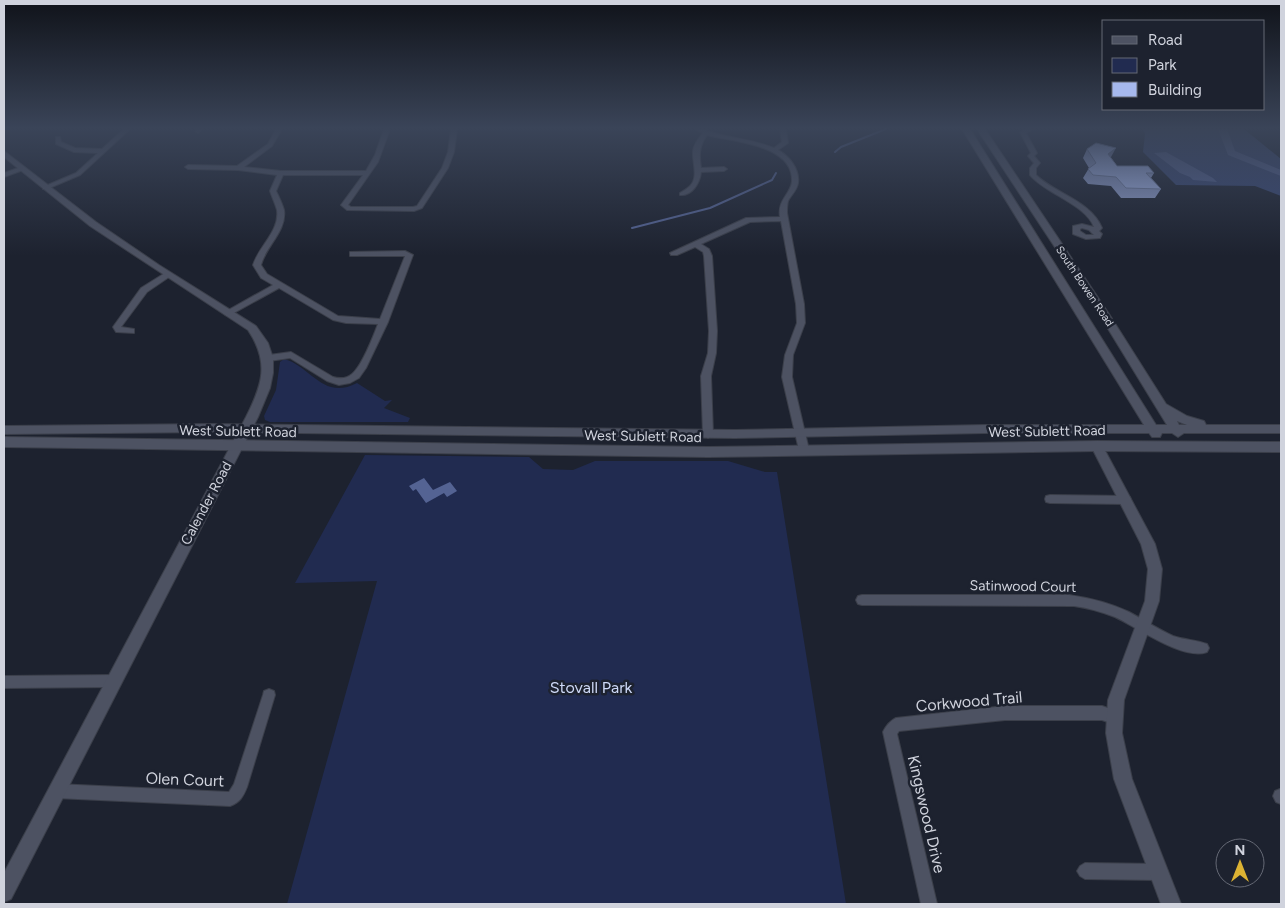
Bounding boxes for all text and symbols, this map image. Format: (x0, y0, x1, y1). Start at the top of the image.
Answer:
legend (1102, 20, 1265, 110)
text: Road (1148, 31, 1183, 49)
text: Park (1148, 56, 1177, 74)
text: Building (1148, 81, 1202, 99)
street label: South Bowen Road (1053, 244, 1116, 329)
street label: West Sublett Road (179, 422, 297, 441)
street label: West Sublett Road (988, 422, 1106, 441)
street label: West Sublett Road (584, 427, 702, 446)
street label: Calender Road (177, 459, 236, 548)
street label: Satinwood Court (969, 577, 1077, 596)
park label: Stovall Park (550, 678, 633, 697)
street label: Corkwood Trail (915, 687, 1023, 716)
street label: Kingswood Drive (904, 753, 949, 875)
street label: Olen Court (145, 769, 225, 790)
north arrow (1215, 838, 1265, 888)
text: N (1235, 842, 1245, 859)

